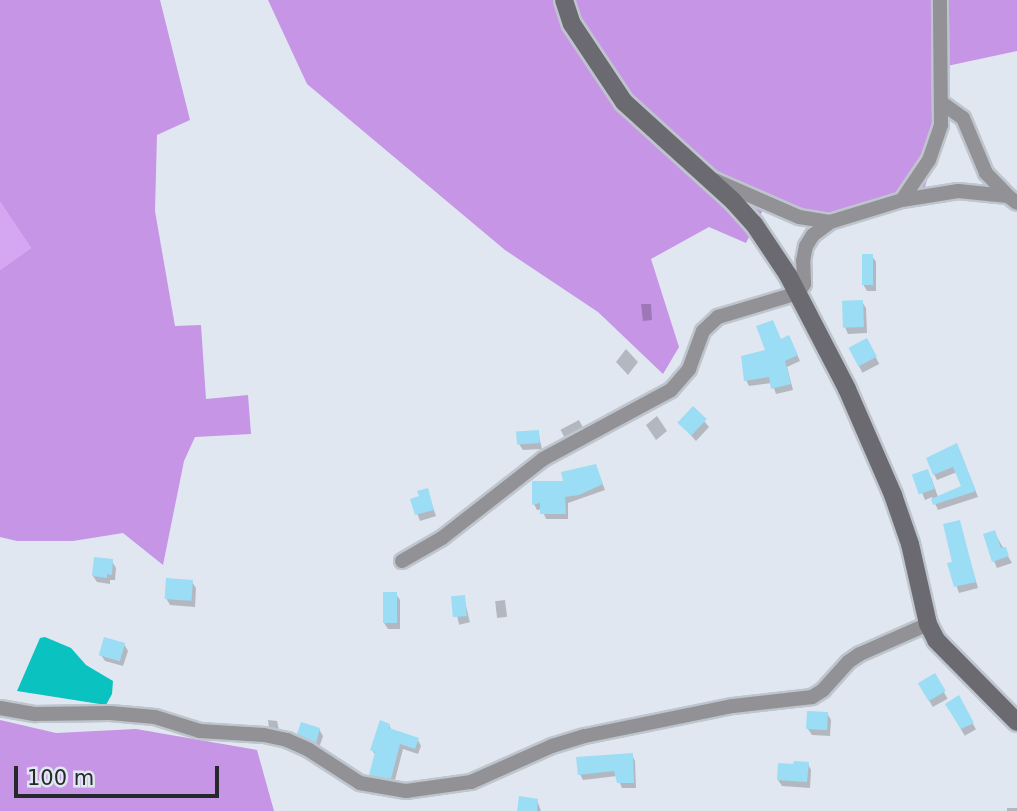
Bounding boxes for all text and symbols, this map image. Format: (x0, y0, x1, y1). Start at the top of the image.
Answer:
scale bar (18, 752, 222, 796)
text: 100 m (27, 766, 94, 790)

